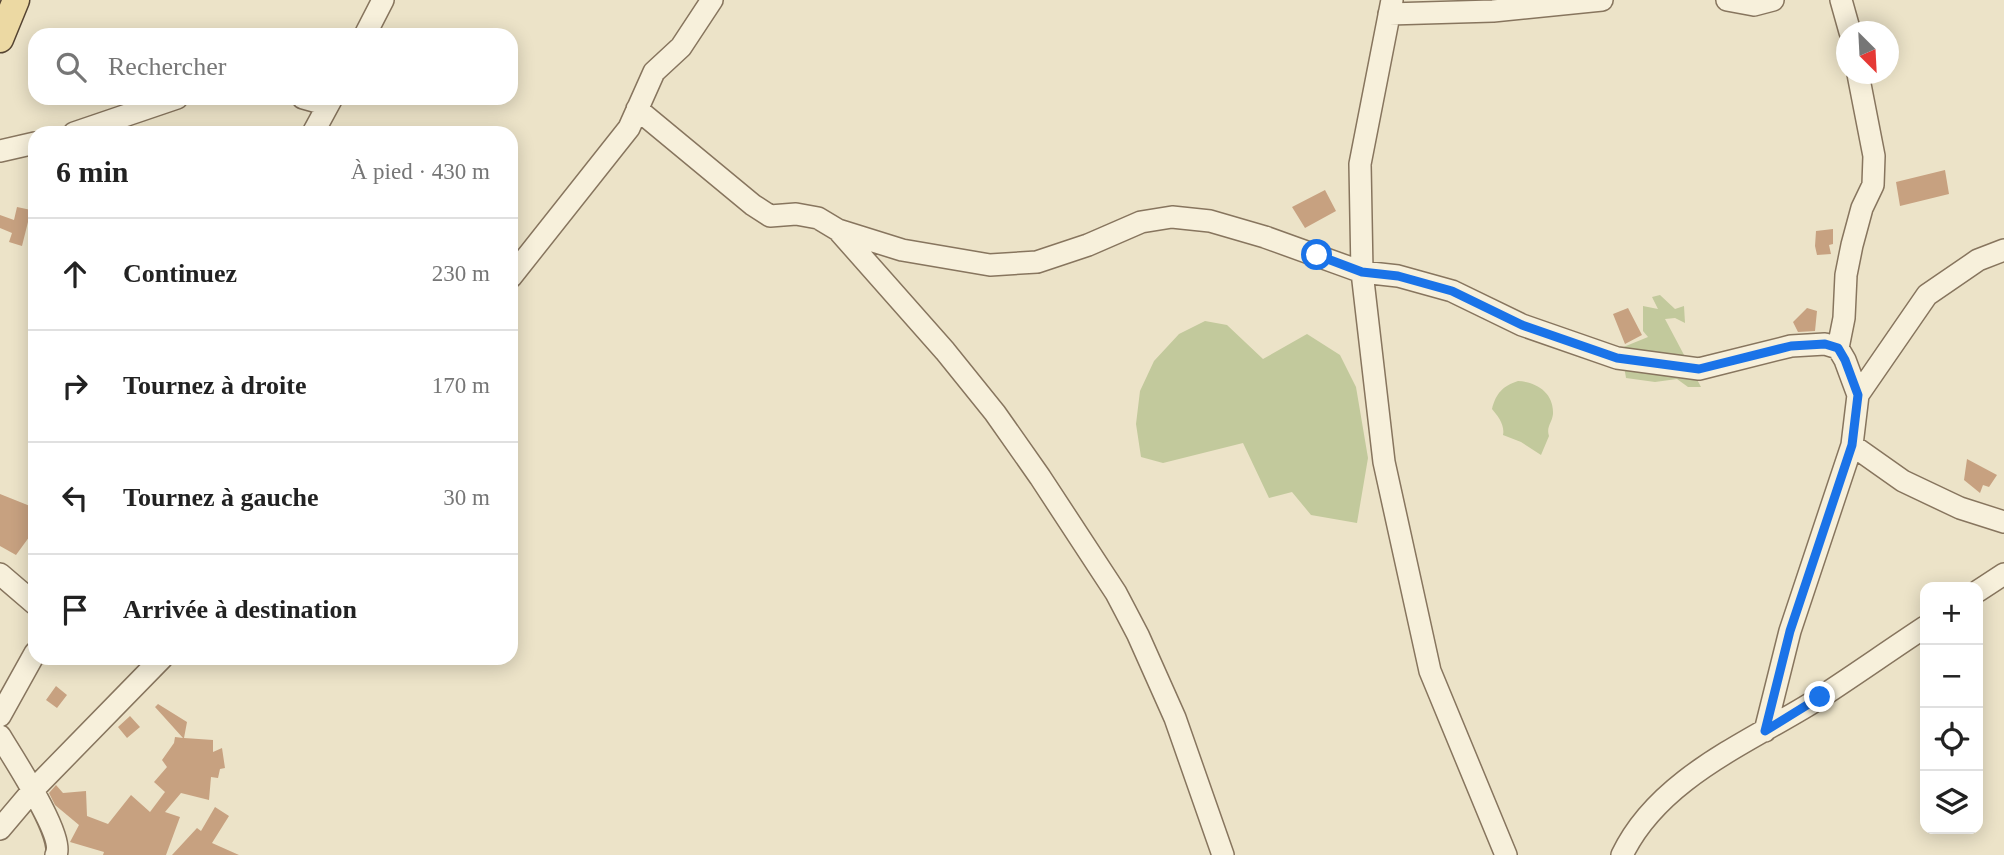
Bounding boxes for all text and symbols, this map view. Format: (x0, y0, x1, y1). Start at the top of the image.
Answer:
north arrow (1836, 21, 1899, 84)
search box (28, 28, 518, 105)
icon: search (52, 48, 90, 86)
text: Rechercher (108, 52, 226, 81)
text: 6 min (56, 155, 129, 188)
text: À pied · 430 m (351, 159, 490, 184)
route start (1301, 239, 1332, 270)
icon: ahead (56, 255, 94, 293)
text: Continuez (123, 259, 237, 288)
text: 230 m (432, 261, 490, 286)
icon: right (56, 367, 94, 405)
text: Tournez à droite (123, 371, 306, 400)
text: 170 m (432, 373, 490, 398)
icon: left (56, 479, 94, 517)
text: Tournez à gauche (123, 483, 319, 512)
text: 30 m (443, 485, 490, 510)
map controls (1920, 582, 1983, 834)
button: + (1920, 582, 1983, 645)
icon: arrive (56, 591, 94, 629)
text: Arrivée à destination (123, 595, 357, 624)
button: − (1920, 645, 1983, 708)
route end (1804, 681, 1835, 712)
button: locate (1920, 708, 1983, 771)
button: layers (1920, 771, 1983, 834)

